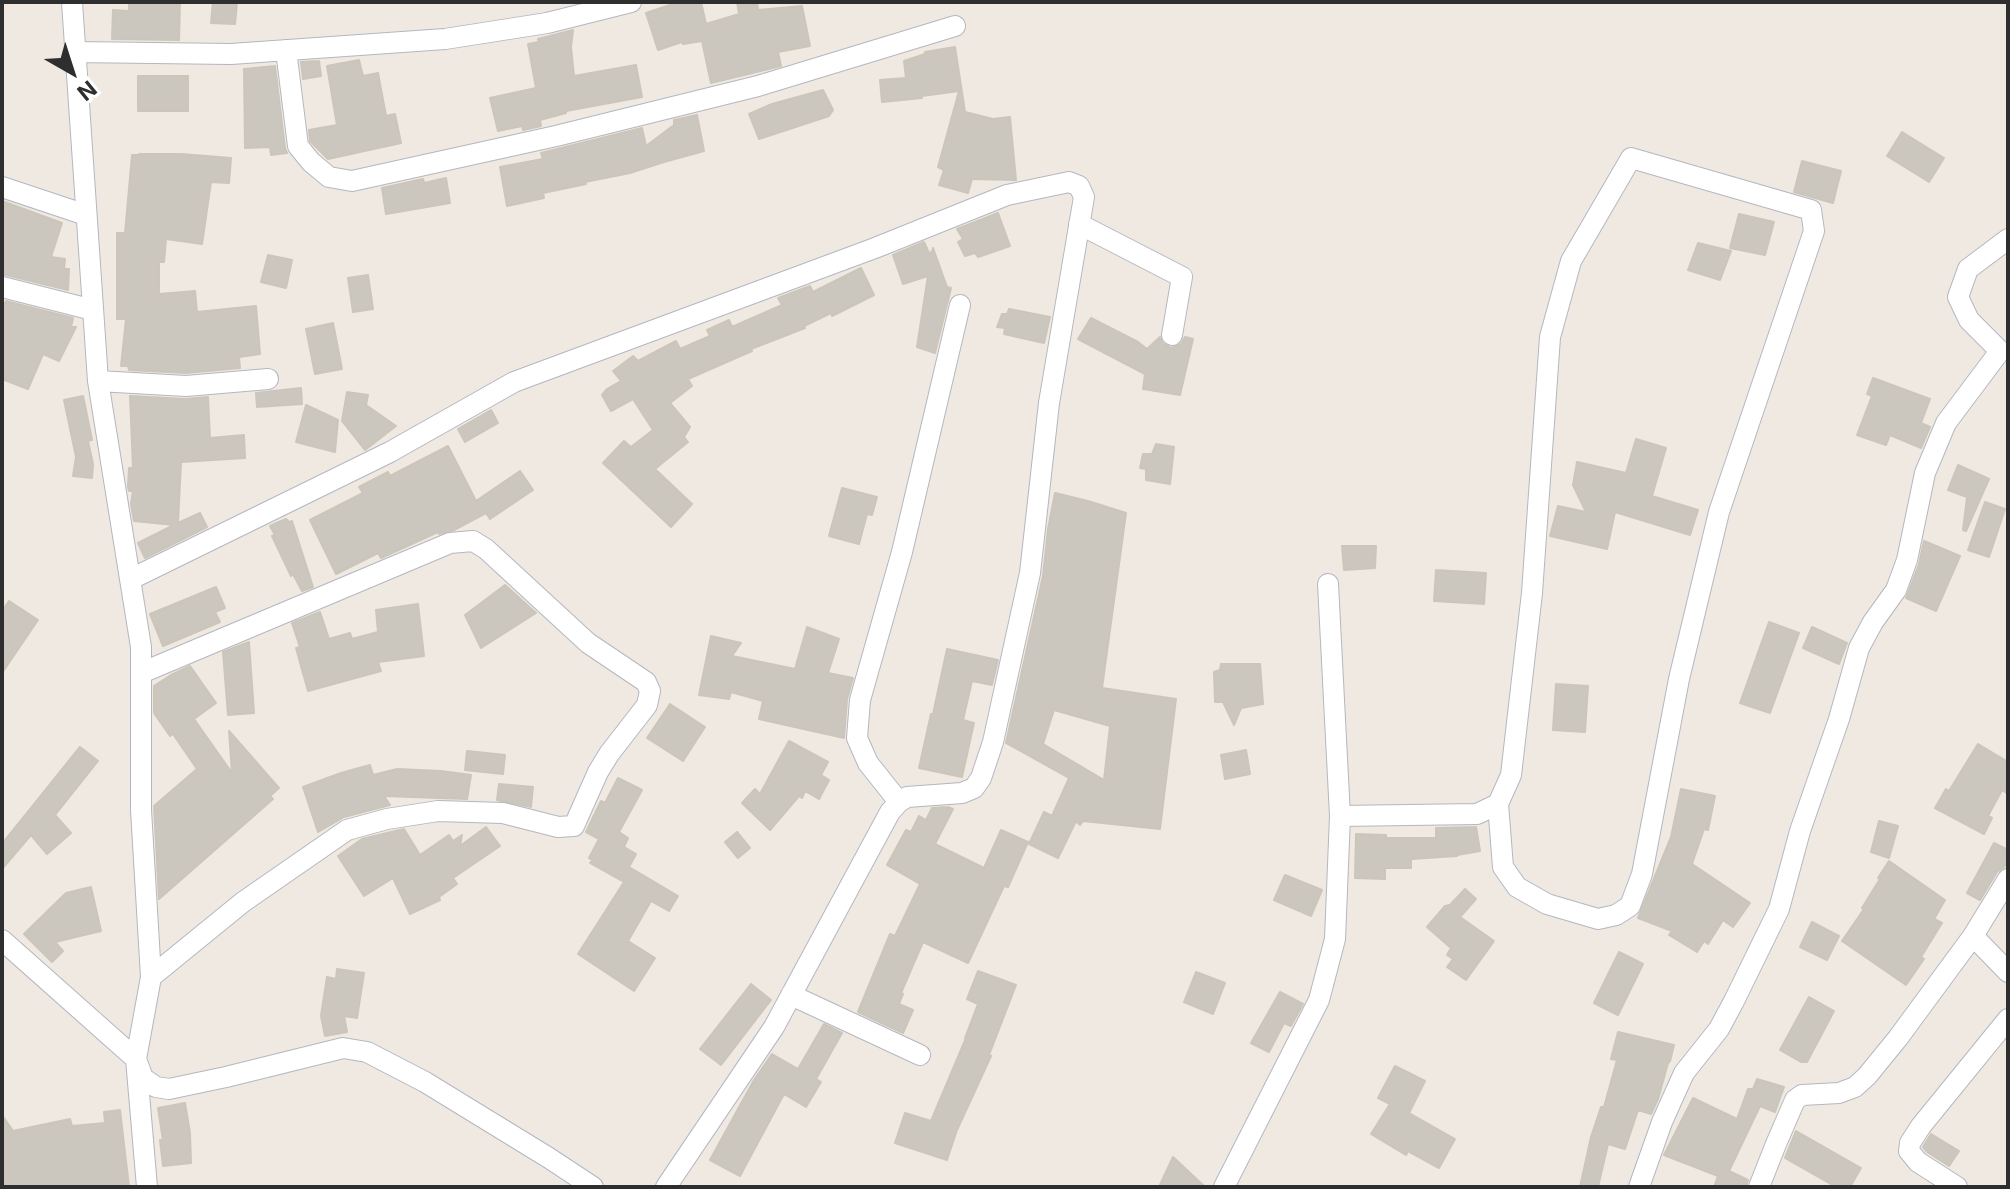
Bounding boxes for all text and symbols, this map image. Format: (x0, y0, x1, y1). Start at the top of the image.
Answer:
north arrow (32, 32, 112, 112)
text: N (72, 75, 102, 106)

